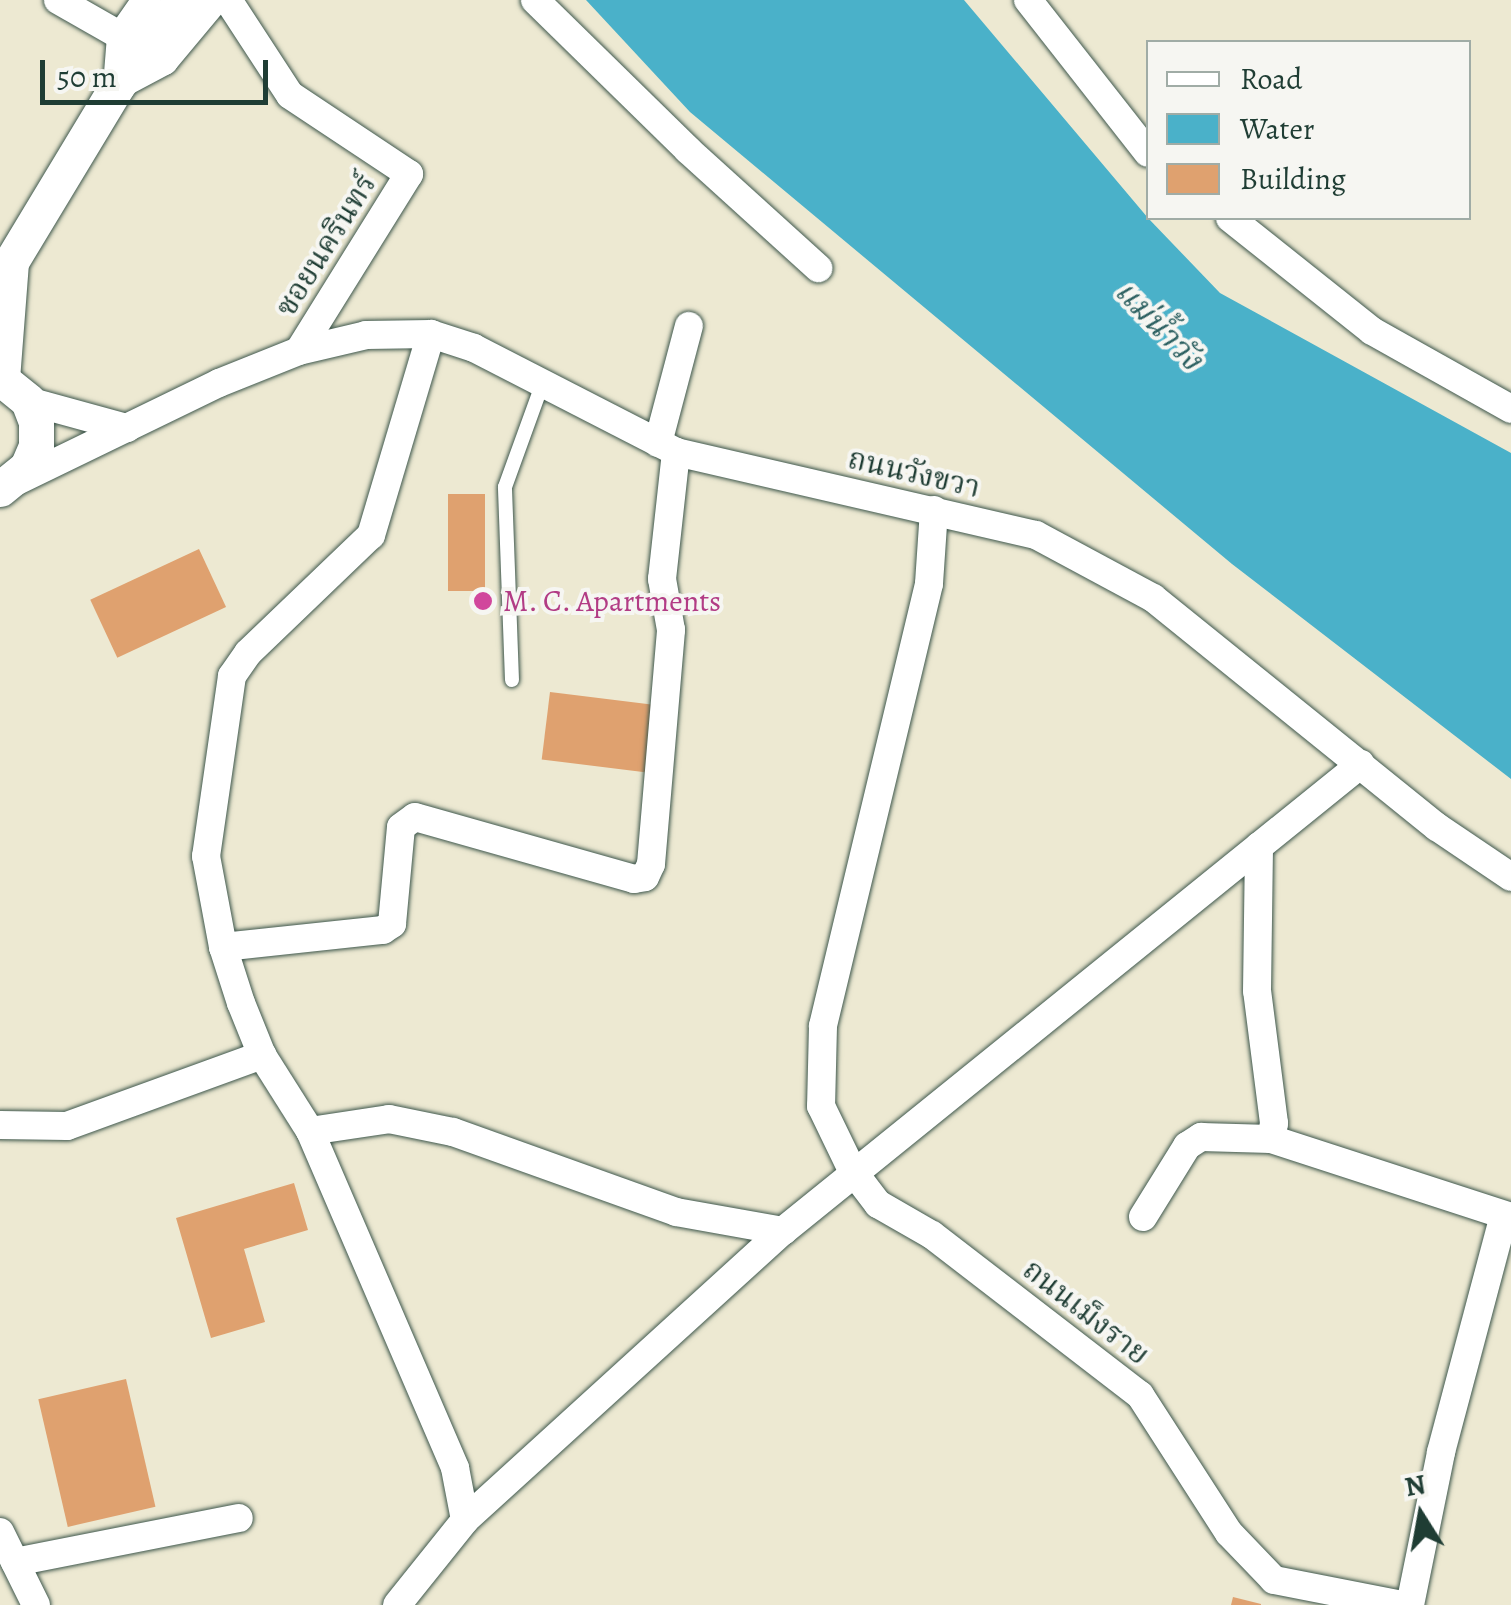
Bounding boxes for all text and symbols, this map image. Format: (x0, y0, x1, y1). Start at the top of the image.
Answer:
scale bar (45, 40, 272, 102)
legend (1146, 40, 1471, 220)
text: 50 m (57, 57, 117, 97)
text: Road (1240, 59, 1302, 99)
text: Water (1240, 109, 1314, 149)
text: Building (1240, 159, 1346, 199)
street label: ซอยนครินทร์ (268, 167, 384, 323)
water label: แม่น้ำวัง (1107, 272, 1211, 378)
street label: ถนนวังขวา (844, 440, 984, 506)
place label: M. C. Apartments (503, 583, 722, 619)
marker: M. C. Apartments (472, 590, 494, 612)
street label: ถนนเม็งราย (1016, 1252, 1156, 1372)
north arrow (1371, 1465, 1471, 1565)
text: N (1402, 1465, 1429, 1506)

